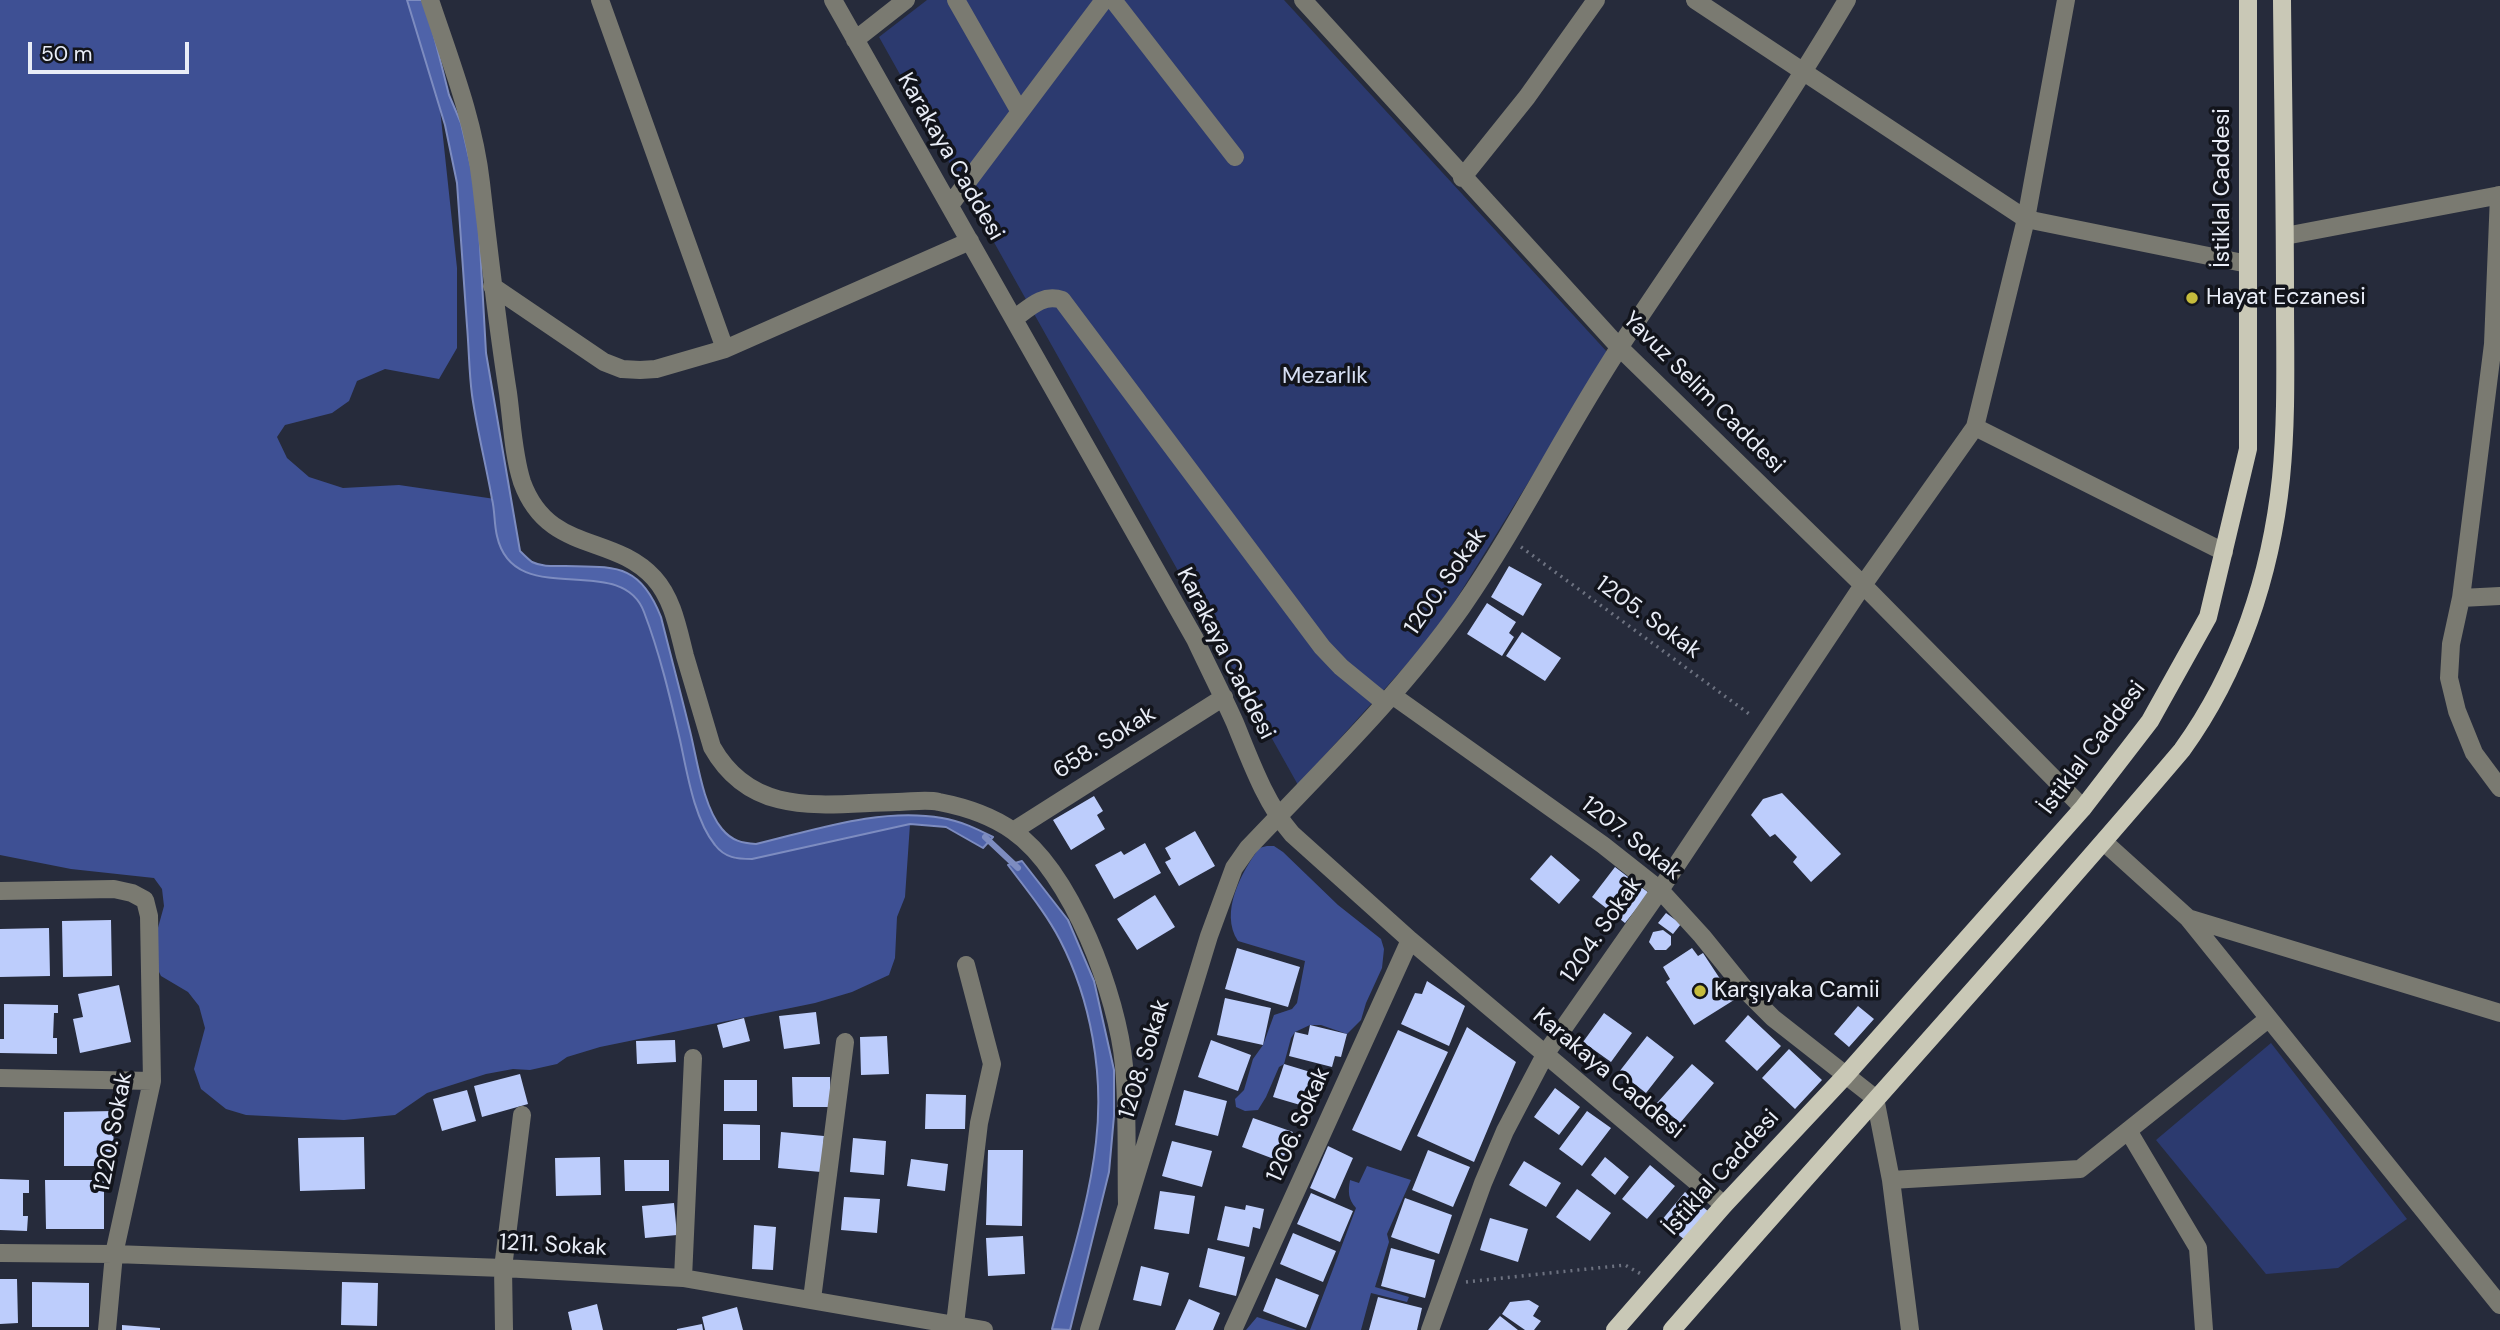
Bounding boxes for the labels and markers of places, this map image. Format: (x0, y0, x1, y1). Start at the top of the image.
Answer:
place label: Hayat Eczanesi (2206, 284, 2366, 312)
marker: Hayat Eczanesi (2184, 290, 2200, 306)
place label: Karşıyaka Camii (1714, 977, 1880, 1005)
marker: Karşıyaka Camii (1692, 983, 1708, 999)

